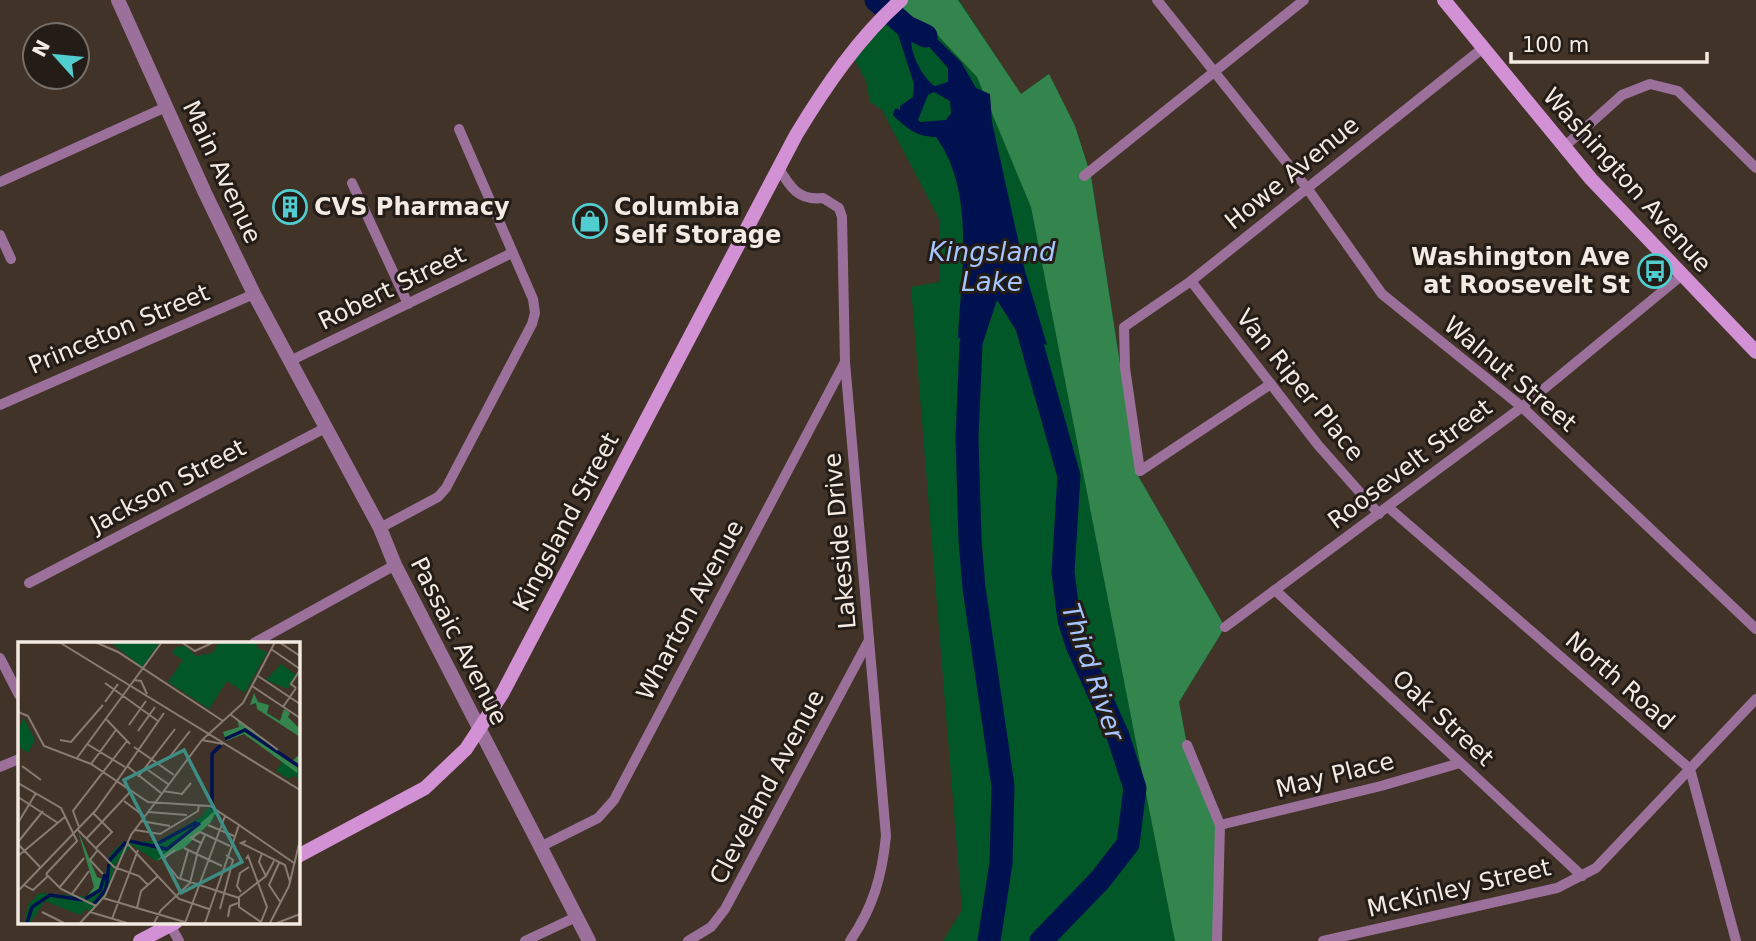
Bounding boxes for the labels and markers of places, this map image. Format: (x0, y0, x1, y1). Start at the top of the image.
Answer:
building icon: CVS Pharmacy (271, 188, 309, 226)
place label: CVS Pharmacy (314, 193, 510, 221)
place label: Columbia Self Storage (614, 193, 781, 249)
shop icon: Columbia Self Storage (571, 202, 609, 240)
place label: Washington Ave at Roosevelt St (1411, 243, 1630, 299)
bus stop icon: Washington Ave at Roosevelt St (1636, 252, 1674, 290)

